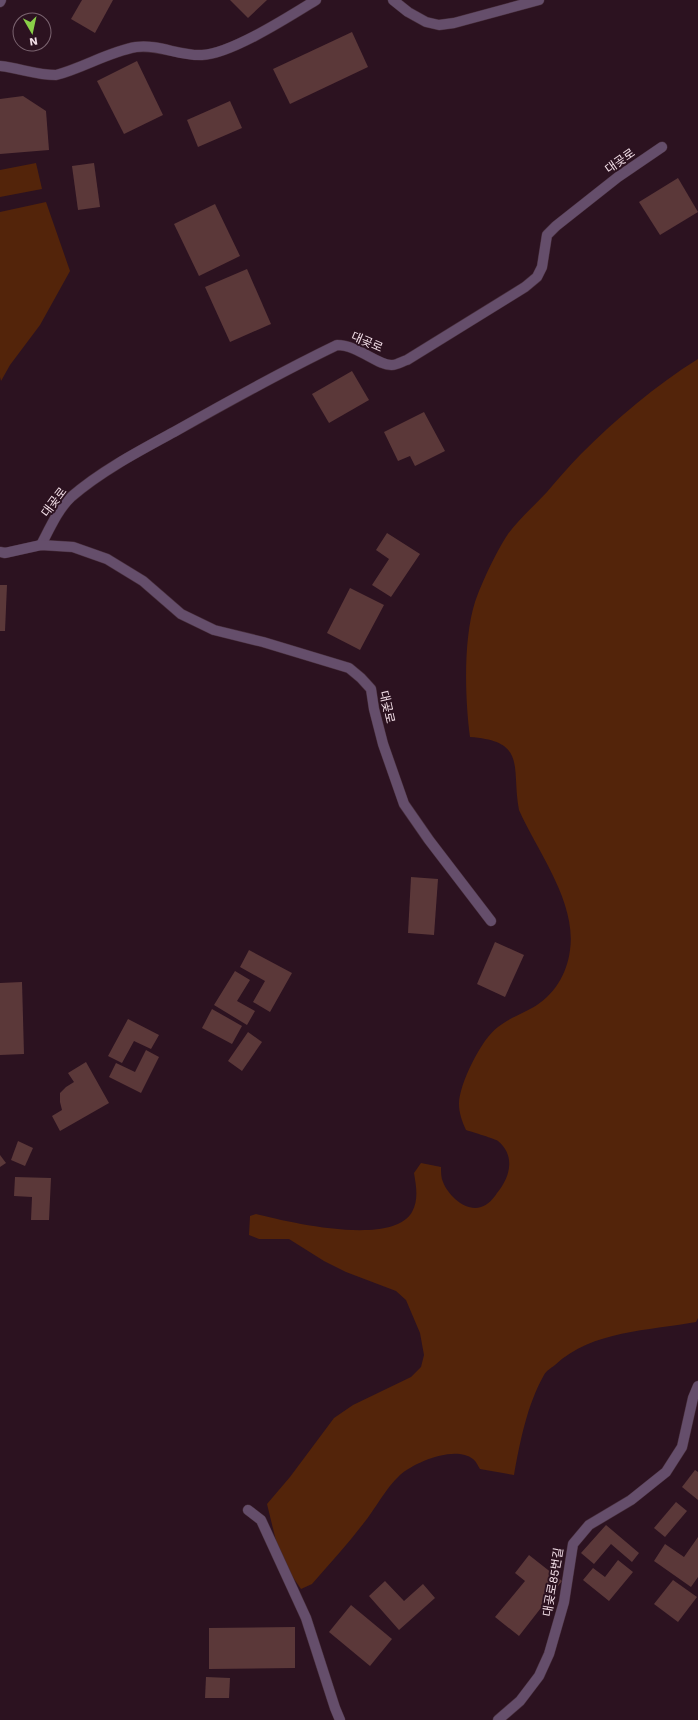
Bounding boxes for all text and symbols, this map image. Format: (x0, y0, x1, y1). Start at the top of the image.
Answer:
north arrow (12, 12, 52, 52)
text: N (28, 34, 39, 48)
street label: 대곶로 (602, 146, 638, 176)
street label: 대곶로 (349, 329, 385, 355)
street label: 대곶로 (38, 485, 70, 519)
street label: 대곶로 (376, 689, 398, 725)
street label: 대곶로85번길 (540, 1547, 566, 1617)

